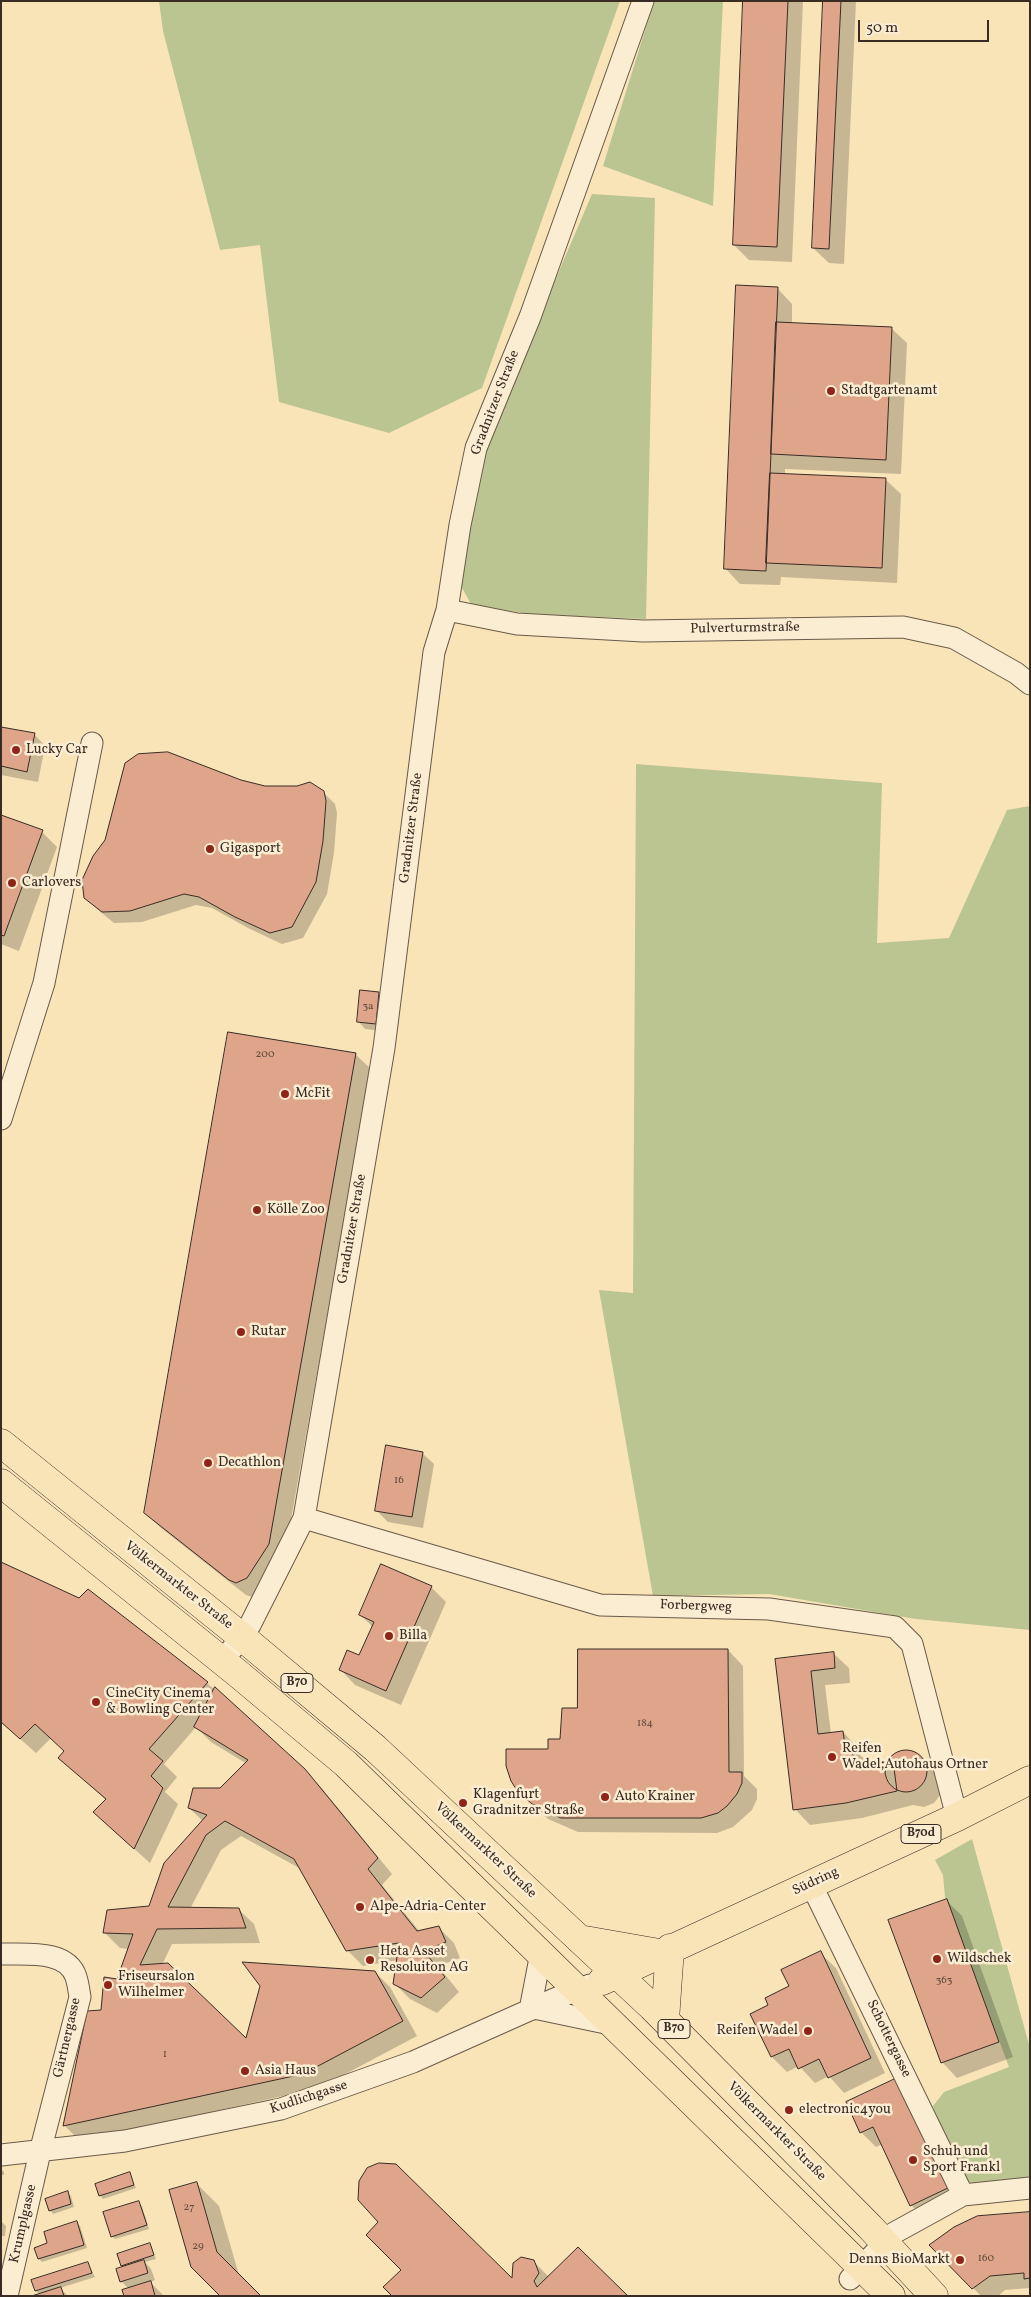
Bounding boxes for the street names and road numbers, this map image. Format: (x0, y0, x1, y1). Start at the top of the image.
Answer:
street label: Gradnitzer Straße (468, 348, 524, 458)
street label: Pulverturmstraße (690, 620, 800, 638)
street label: Gradnitzer Straße (397, 772, 427, 884)
street label: Gradnitzer Straße (335, 1173, 371, 1285)
street label: Völkermarkter Straße (120, 1538, 236, 1634)
street label: Forbergweg (660, 1597, 732, 1617)
road number: B70 (281, 1674, 313, 1692)
street label: Völkermarkter Straße (431, 1799, 539, 1903)
road number: B70d (901, 1825, 941, 1844)
street label: Südring (790, 1864, 842, 1900)
street label: Gärtnergasse (51, 1996, 85, 2080)
street label: Schottergasse (862, 1997, 914, 2081)
road number: B70 (658, 2020, 690, 2038)
street label: Kudlichgasse (268, 2078, 350, 2118)
street label: Völkermarkter Straße (723, 2079, 829, 2185)
street label: Krumplgasse (7, 2183, 41, 2265)

